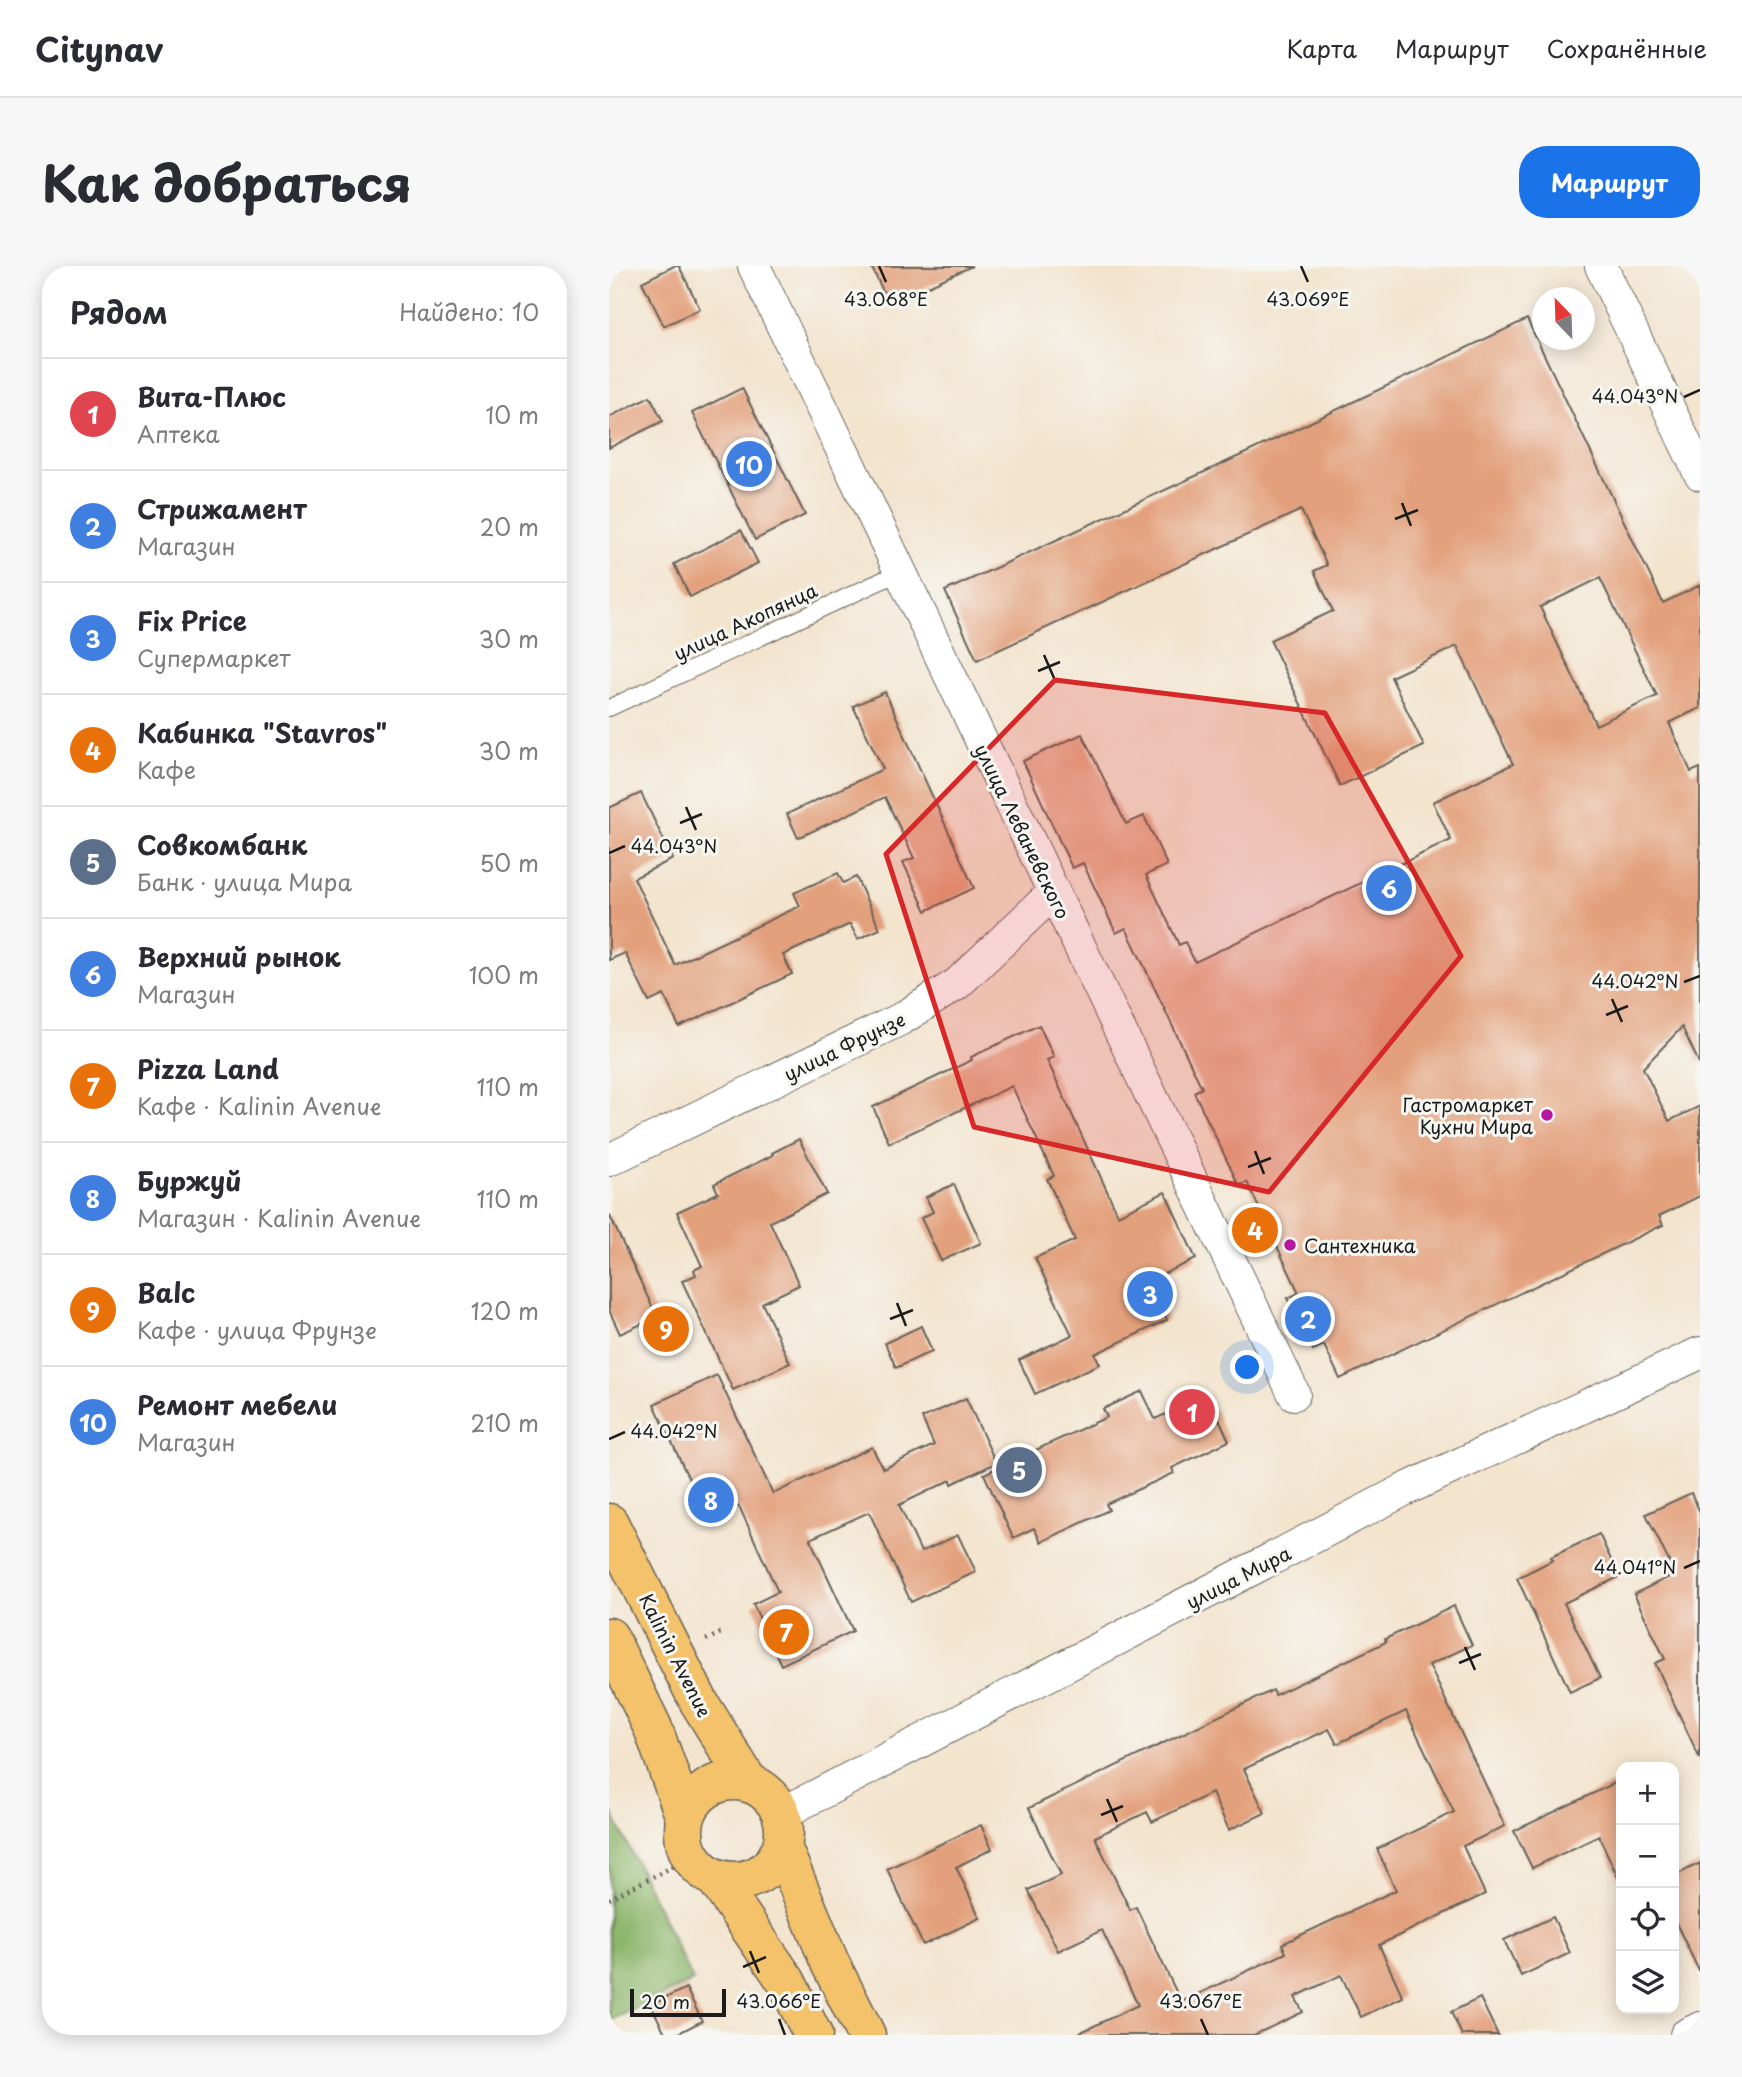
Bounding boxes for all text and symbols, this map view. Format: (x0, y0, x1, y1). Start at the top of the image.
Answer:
text: Citynav (35, 23, 163, 73)
text: Карта (1286, 30, 1357, 66)
text: Маршрут (1395, 30, 1509, 66)
text: Сохранённые (1547, 30, 1707, 66)
text: Как добраться (42, 145, 412, 219)
button: Маршрут (1519, 146, 1700, 218)
text: 43.068°E (844, 285, 928, 312)
text: 43.069°E (1266, 285, 1350, 312)
north arrow (1532, 287, 1595, 350)
text: Рядом (70, 289, 168, 334)
text: Найдено: 10 (399, 294, 539, 329)
text: Вита-Плюс (137, 377, 286, 416)
text: 44.043°N (1592, 382, 1678, 409)
text: 1 (88, 397, 99, 432)
text: 10 m (485, 397, 539, 432)
text: Аптека (137, 416, 219, 451)
pin: 10 (726, 438, 772, 490)
text: Стрижамент (137, 489, 307, 528)
text: 2 (85, 509, 101, 544)
text: 20 m (480, 509, 539, 544)
text: Магазин (137, 528, 236, 563)
street label: улица Акопянца (668, 575, 822, 667)
text: Fix Price (137, 601, 247, 640)
text: 3 (85, 621, 101, 656)
text: 30 m (478, 621, 539, 656)
text: Супермаркет (137, 640, 291, 675)
text: Кабинка "Stavros" (137, 713, 387, 752)
text: 4 (85, 733, 101, 768)
text: 30 m (478, 733, 539, 768)
street label: улица Леваневского (968, 739, 1078, 923)
text: Кафе (137, 752, 196, 787)
text: Совкомбанк (137, 825, 307, 864)
text: 44.043°N (631, 832, 717, 859)
text: 5 (86, 845, 100, 880)
text: 50 m (479, 845, 539, 880)
pin: 6 (1366, 862, 1412, 914)
text: Банк · улица Мира (137, 864, 352, 899)
text: Верхний рынок (137, 937, 341, 976)
text: 6 (85, 957, 101, 992)
text: 100 m (469, 957, 539, 992)
text: 44.042°N (1591, 967, 1679, 994)
text: Магазин (137, 976, 236, 1011)
street label: улица Фрунзе (779, 1005, 909, 1087)
text: Pizza Land (137, 1049, 280, 1088)
text: 7 (86, 1069, 100, 1104)
text: 110 m (477, 1069, 539, 1104)
text: Кафе · Kalinin Avenue (137, 1088, 381, 1123)
place label: Гастромаркет Кухни Мира (1403, 1090, 1534, 1140)
marker: Гастромаркет Кухни Мира (1539, 1107, 1555, 1123)
text: Буржуй (137, 1161, 242, 1200)
text: 8 (86, 1181, 100, 1216)
text: 110 m (477, 1181, 539, 1216)
text: Магазин · Kalinin Avenue (137, 1200, 421, 1235)
pin: 4 (1232, 1204, 1278, 1256)
place label: Сантехника (1304, 1231, 1416, 1259)
marker: Сантехника (1282, 1237, 1298, 1253)
pin: 3 (1127, 1268, 1173, 1320)
text: Balc (137, 1273, 195, 1312)
text: 9 (86, 1293, 100, 1328)
text: 120 m (471, 1293, 539, 1328)
pin: 2 (1285, 1293, 1331, 1345)
pin: 9 (643, 1303, 689, 1355)
text: Кафе · улица Фрунзе (137, 1312, 376, 1347)
your location (1230, 1350, 1264, 1384)
text: Ремонт мебели (137, 1385, 337, 1424)
pin: 1 (1169, 1386, 1215, 1438)
text: 10 (79, 1405, 107, 1440)
text: 210 m (471, 1405, 539, 1440)
text: 44.042°N (630, 1417, 718, 1444)
text: Магазин (137, 1424, 236, 1459)
pin: 5 (996, 1444, 1042, 1496)
pin: 8 (688, 1474, 734, 1526)
street label: улица Мира (1181, 1539, 1295, 1615)
text: 44.041°N (1594, 1553, 1676, 1580)
street label: Kalinin Avenue (633, 1588, 719, 1722)
pin: 7 (763, 1606, 809, 1658)
map controls (1616, 1762, 1679, 2014)
button: + (1616, 1762, 1679, 1825)
button: − (1616, 1825, 1679, 1888)
button: locate (1616, 1888, 1679, 1951)
button: layers (1616, 1951, 1679, 2014)
scale bar (630, 1986, 726, 2018)
text: 20 m (641, 1987, 690, 2015)
text: 43.066°E (737, 1987, 821, 2014)
text: 43.067°E (1160, 1987, 1242, 2014)

